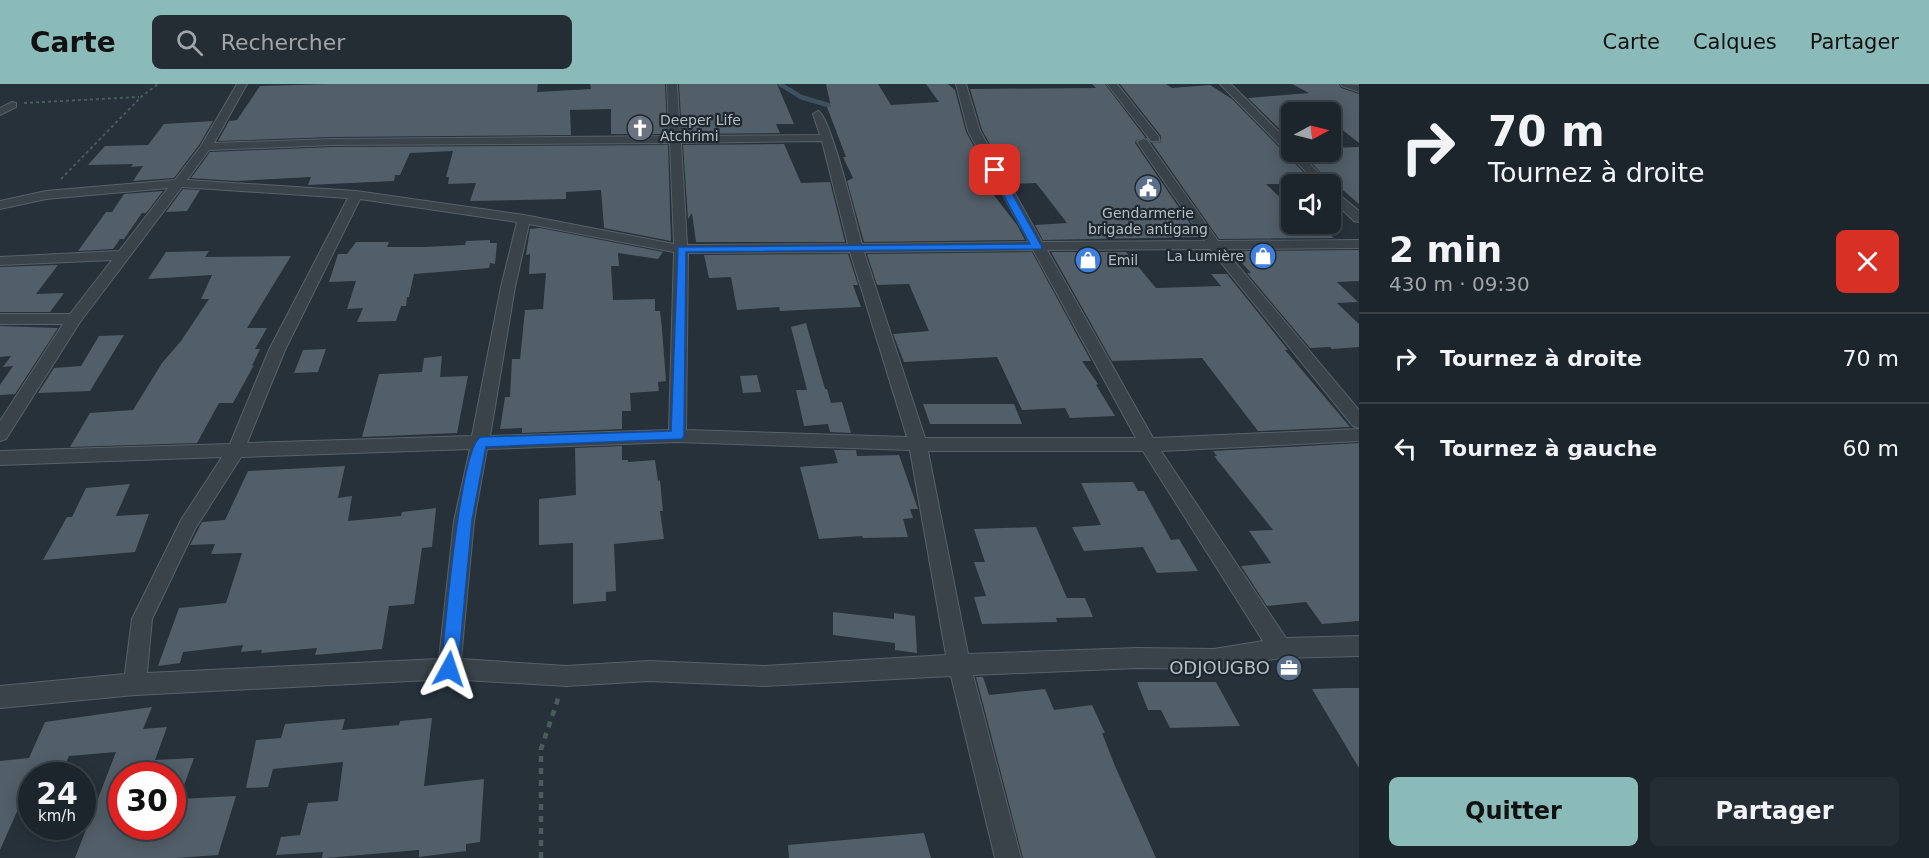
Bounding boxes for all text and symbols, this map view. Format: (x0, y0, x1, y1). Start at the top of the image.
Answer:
search box (152, 15, 572, 69)
text: Carte (30, 26, 116, 59)
icon: search (173, 26, 206, 59)
text: Rechercher (221, 30, 345, 55)
text: Carte (1603, 30, 1660, 54)
text: Calques (1693, 30, 1777, 54)
text: Partager (1810, 30, 1899, 54)
north arrow (1281, 102, 1341, 162)
map controls (1281, 102, 1341, 234)
text: 70 m (1488, 107, 1605, 156)
icon: right (1389, 108, 1467, 186)
place label: Deeper Life Atchrimi (660, 112, 741, 144)
church icon: Deeper Life Atchrimi (625, 113, 655, 143)
pin (969, 144, 1020, 195)
icon: arrive (978, 153, 1011, 186)
text: Tournez à droite (1488, 157, 1705, 188)
public building icon: Gendarmerie brigade antigang (1133, 173, 1163, 203)
button: sound (1281, 174, 1341, 234)
place label: Gendarmerie brigade antigang (1088, 205, 1208, 237)
text: 2 min (1389, 229, 1502, 270)
button: close (1836, 230, 1899, 293)
shop icon: La Lumière (1248, 241, 1278, 271)
shop icon: Emil (1073, 245, 1103, 275)
place label: La Lumière (1167, 248, 1244, 264)
place label: Emil (1108, 252, 1138, 268)
text: 430 m · 09:30 (1389, 272, 1530, 296)
icon: right (1389, 342, 1422, 375)
text: Tournez à droite (1440, 346, 1642, 371)
text: 70 m (1843, 346, 1899, 371)
icon: left (1389, 432, 1422, 465)
text: Tournez à gauche (1440, 436, 1657, 461)
text: 60 m (1843, 436, 1899, 461)
position arrow (417, 637, 481, 701)
office icon: ODJOUGBO (1274, 653, 1304, 683)
place label: ODJOUGBO (1169, 657, 1270, 678)
speed limit sign: 30 (108, 762, 186, 840)
text: 24 (36, 776, 78, 811)
button: Quitter (1389, 777, 1638, 846)
button: Partager (1650, 777, 1899, 846)
text: km/h (38, 807, 76, 825)

